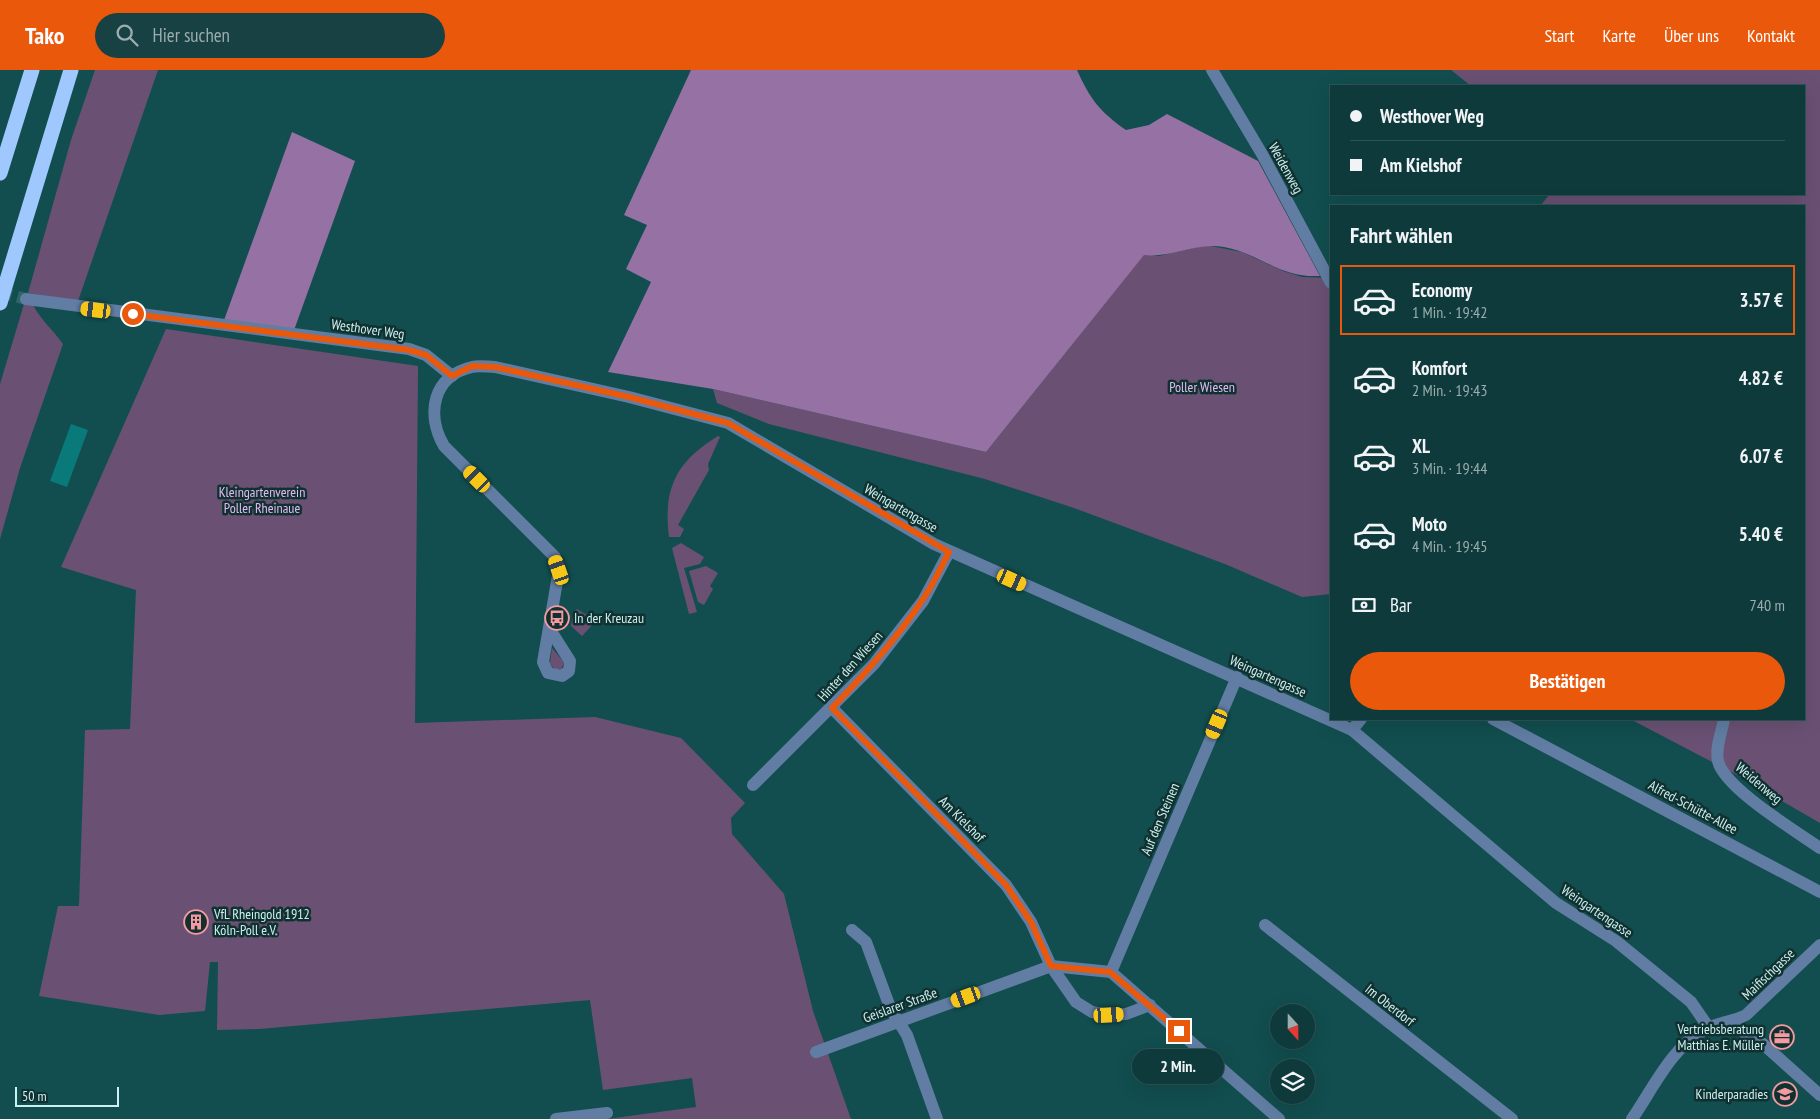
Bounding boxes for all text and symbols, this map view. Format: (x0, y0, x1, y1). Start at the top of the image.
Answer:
search box (95, 13, 445, 58)
text: Tako (25, 20, 65, 51)
icon: search (113, 21, 141, 49)
text: Hier suchen (153, 23, 230, 47)
text: Start (1544, 24, 1575, 47)
text: Karte (1603, 24, 1636, 47)
text: Über uns (1664, 24, 1719, 47)
text: Kontakt (1747, 24, 1795, 47)
text: Westhover Weg (1380, 104, 1484, 128)
street label: Weidenweg (1265, 139, 1307, 197)
text: Am Kielshof (1380, 153, 1461, 177)
text: Fahrt wählen (1350, 221, 1453, 249)
icon: car (1352, 278, 1397, 323)
text: Economy (1412, 278, 1472, 302)
text: 3.57 € (1740, 288, 1783, 312)
car (80, 301, 111, 319)
text: 1 Min. · 19:42 (1412, 302, 1487, 322)
route start (122, 303, 144, 325)
street label: Westhover Weg (330, 315, 406, 343)
icon: car (1352, 356, 1397, 401)
text: Komfort (1412, 356, 1467, 380)
text: 4.82 € (1739, 366, 1783, 390)
park label: Poller Wiesen (1169, 378, 1235, 396)
text: 2 Min. · 19:43 (1412, 380, 1487, 400)
icon: car (1352, 434, 1397, 479)
text: XL (1412, 434, 1430, 458)
text: 6.07 € (1740, 444, 1783, 468)
text: 3 Min. · 19:44 (1412, 458, 1487, 478)
car (461, 463, 492, 495)
street label: Weingartengasse (861, 480, 941, 536)
park label: Kleingartenverein Poller Rheinaue (219, 483, 305, 517)
icon: car (1352, 512, 1397, 557)
text: Moto (1412, 512, 1447, 536)
text: 5.40 € (1739, 522, 1783, 546)
text: 4 Min. · 19:45 (1412, 536, 1487, 556)
car (547, 553, 570, 587)
car (995, 567, 1028, 593)
icon: cash (1350, 591, 1378, 619)
text: Bar (1390, 593, 1412, 617)
text: 740 m (1750, 595, 1785, 615)
bus stop icon: In der Kreuzau (544, 605, 570, 631)
place label: In der Kreuzau (574, 609, 644, 627)
street label: Hinter den Wiesen (814, 627, 886, 705)
street label: Weingartengasse (1227, 651, 1309, 701)
button: Bestätigen (1350, 652, 1785, 710)
car (1204, 707, 1229, 741)
street label: Weidenweg (1732, 758, 1786, 808)
street label: Alfred-Schütte-Allee (1645, 776, 1741, 838)
street label: Auf den Steinen (1137, 780, 1183, 858)
street label: Am Kielshof (935, 792, 989, 846)
street label: Weingartengasse (1558, 881, 1636, 942)
place label: VfL Rheingold 1912 Köln-Poll e.V. (213, 905, 310, 939)
building icon: VfL Rheingold 1912 Köln-Poll e.V. (183, 909, 209, 935)
street label: Maifischgasse (1738, 944, 1798, 1004)
street label: Im Oberdorf (1361, 980, 1419, 1030)
street label: Geislarer Straße (860, 983, 940, 1027)
car (949, 985, 982, 1009)
north arrow (1270, 1004, 1315, 1049)
map controls (1270, 1004, 1315, 1104)
car (1093, 1007, 1124, 1023)
route end (1168, 1020, 1190, 1042)
place label: Vertriebsberatung Matthias E. Müller (1677, 1020, 1764, 1054)
office icon: Vertriebsberatung Matthias E. Müller (1769, 1024, 1795, 1050)
callout: 2 Min. (1133, 1048, 1225, 1084)
text: 2 Min. (1160, 1056, 1196, 1076)
button: layers (1270, 1059, 1315, 1104)
school or university icon: Kinderparadies (1772, 1081, 1798, 1107)
scale bar (15, 1084, 119, 1107)
place label: Kinderparadies (1695, 1085, 1768, 1103)
text: 50 m (22, 1087, 47, 1105)

